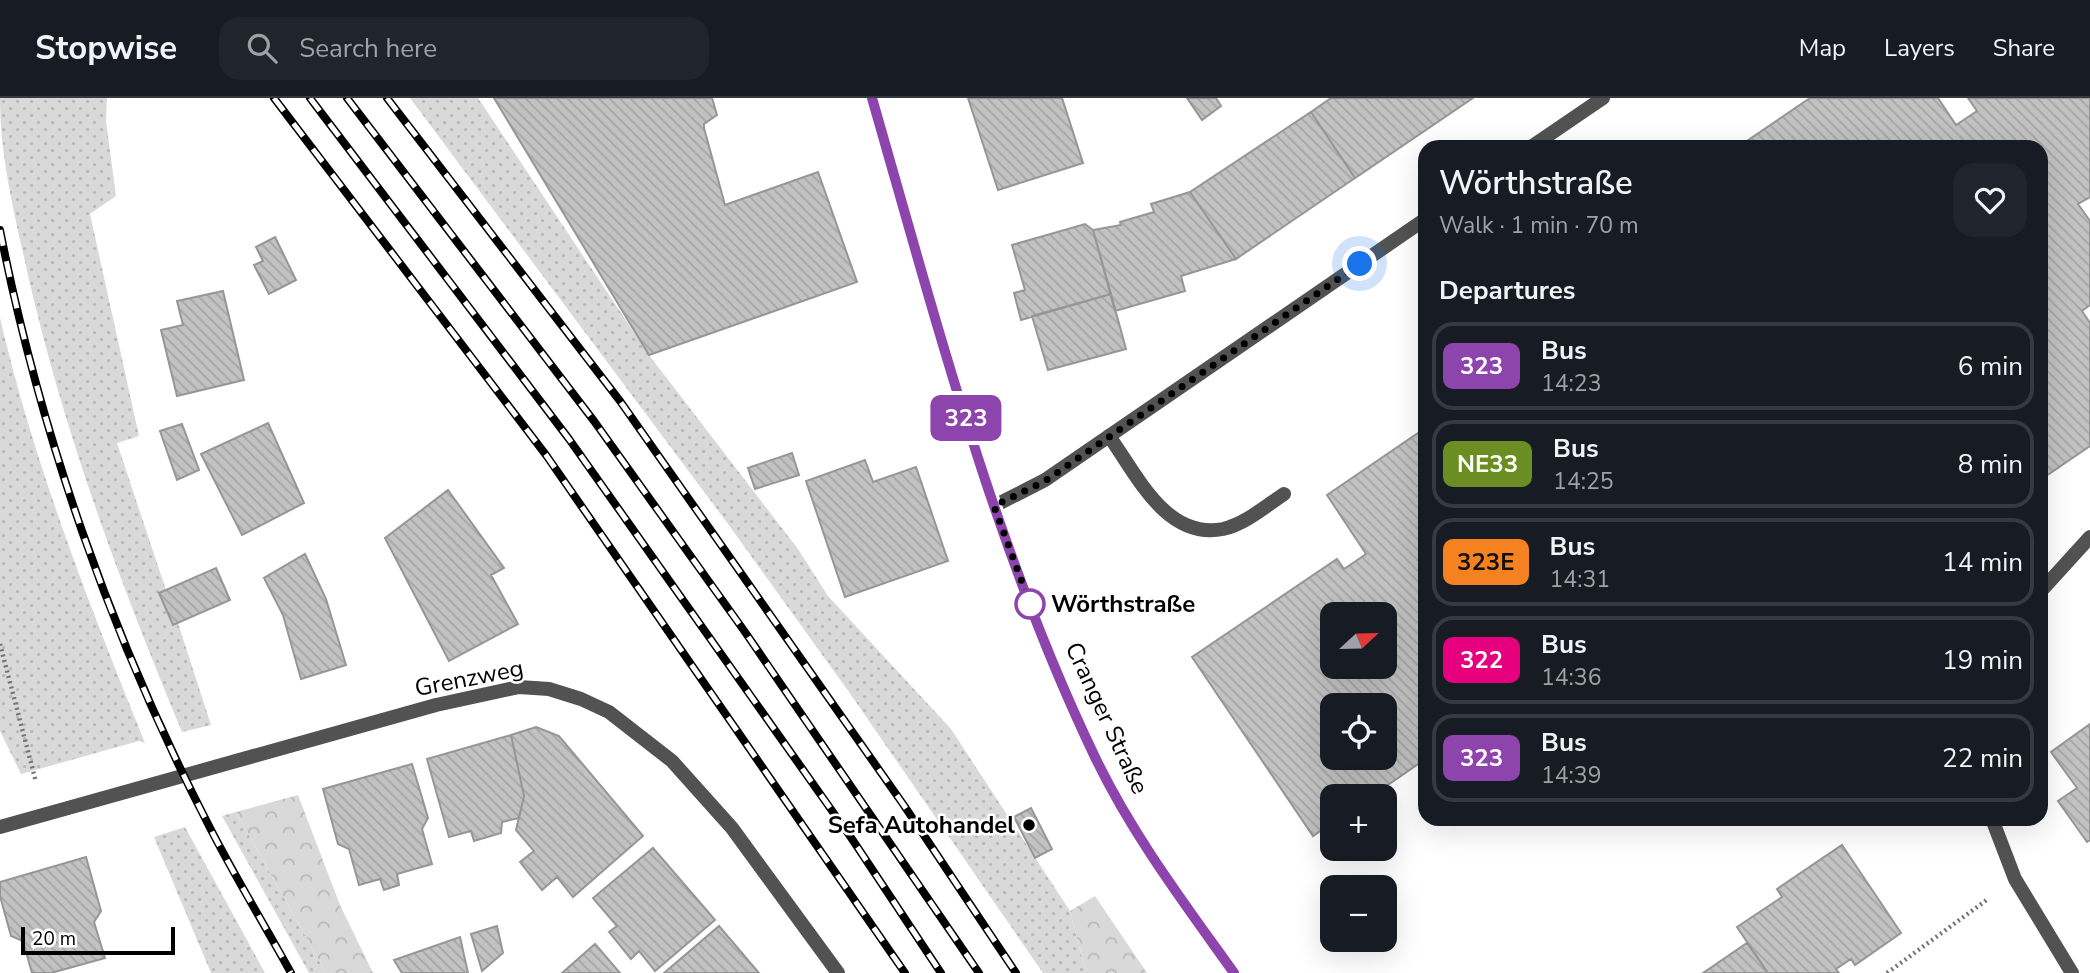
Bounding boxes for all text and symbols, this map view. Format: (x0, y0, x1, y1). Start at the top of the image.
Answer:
search box (219, 17, 709, 80)
text: Stopwise (35, 26, 177, 71)
icon: search (243, 29, 281, 67)
text: Search here (299, 31, 437, 66)
text: Map (1799, 32, 1846, 64)
text: Layers (1884, 32, 1955, 64)
text: Share (1993, 32, 2055, 64)
text: Wörthstraße (1439, 161, 1633, 206)
button: heart (1953, 163, 2027, 237)
text: Walk · 1 min · 70 m (1439, 210, 1639, 241)
your location (1342, 246, 1377, 281)
text: Departures (1439, 273, 1575, 308)
text: Bus (1541, 333, 1587, 368)
text: 6 min (1958, 349, 2023, 384)
text: 323 (1460, 350, 1503, 382)
text: 14:23 (1541, 368, 1601, 399)
line badge: 323 (926, 395, 1006, 441)
text: 323 (944, 402, 988, 434)
text: Bus (1553, 431, 1599, 466)
text: 8 min (1958, 447, 2023, 482)
text: NE33 (1457, 448, 1518, 480)
text: 14:25 (1553, 466, 1614, 497)
text: Bus (1550, 529, 1595, 564)
text: 14 min (1942, 545, 2023, 580)
text: 323E (1457, 546, 1515, 578)
text: 14:31 (1550, 564, 1610, 595)
place label: Wörthstraße (1051, 588, 1195, 620)
marker: Wörthstraße (1015, 589, 1045, 619)
north arrow (1320, 602, 1396, 679)
map controls (1320, 602, 1397, 952)
text: Bus (1541, 627, 1587, 662)
street label: Cranger Straße (1058, 637, 1156, 799)
text: 19 min (1942, 643, 2023, 678)
text: 322 (1460, 644, 1503, 676)
street label: Grenzweg (412, 652, 526, 704)
text: 14:36 (1541, 662, 1601, 693)
button: locate (1320, 693, 1397, 770)
text: Bus (1541, 725, 1587, 760)
text: 22 min (1942, 741, 2023, 776)
text: 323 (1460, 742, 1503, 774)
text: 14:39 (1541, 760, 1601, 791)
button: + (1320, 784, 1397, 861)
place label: Sefa Autohandel (828, 809, 1015, 841)
marker: Sefa Autohandel (1021, 817, 1037, 833)
button: − (1320, 875, 1397, 952)
scale bar (21, 924, 175, 956)
text: 20 m (32, 926, 76, 952)

